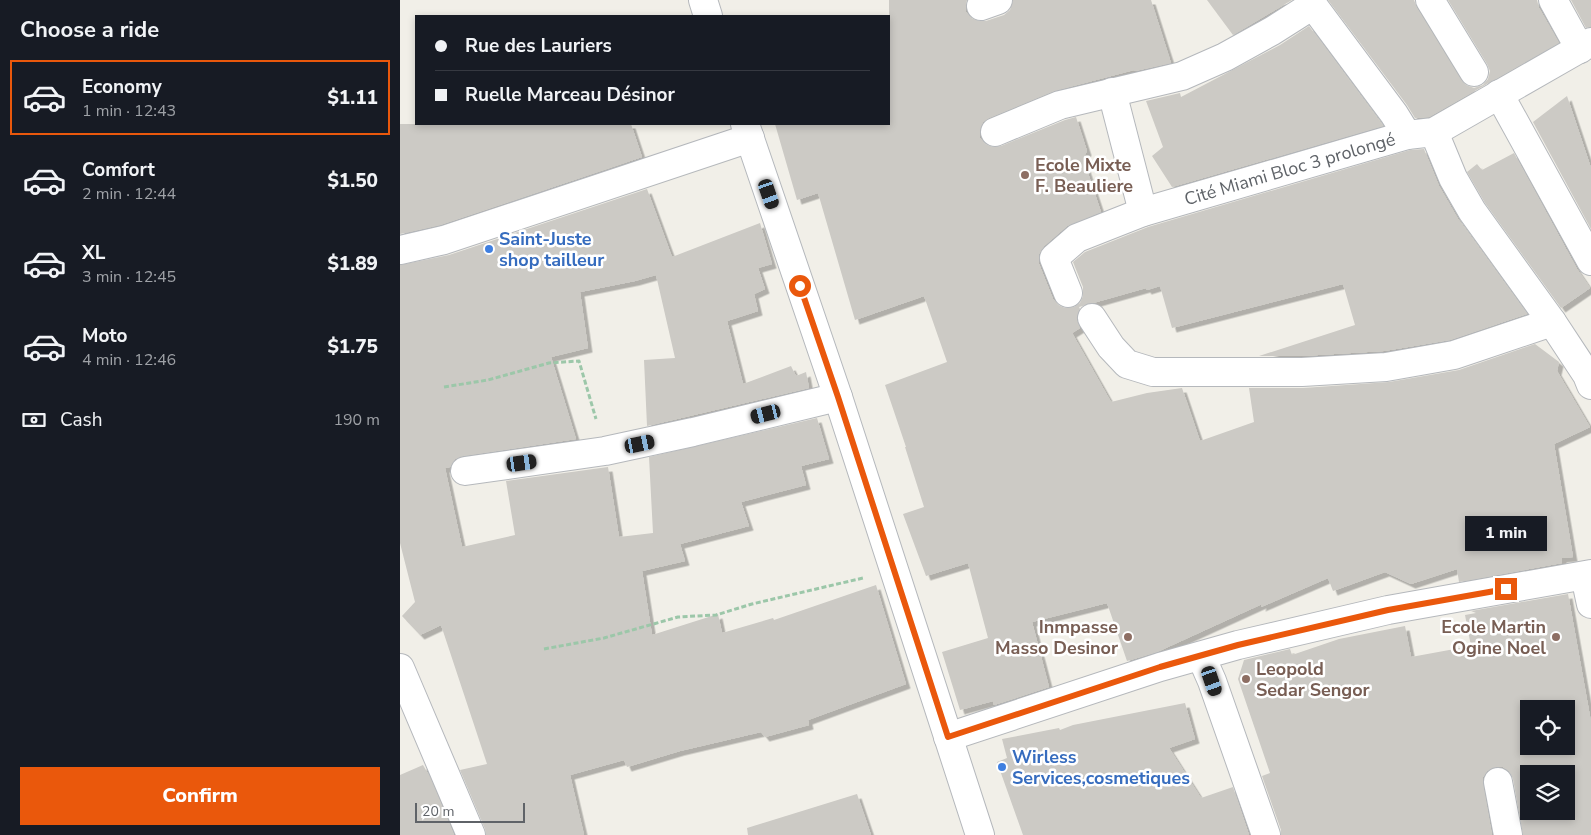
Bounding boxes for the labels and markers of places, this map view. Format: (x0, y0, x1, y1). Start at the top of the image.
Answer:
place label: Ecole Mixte F. Beauliere (1035, 153, 1133, 198)
marker: Ecole Mixte F. Beauliere (1019, 169, 1031, 181)
place label: Saint-Juste shop tailleur (499, 227, 604, 272)
marker: Saint-Juste shop tailleur (483, 243, 495, 255)
place label: Inmpasse Masso Desinor (995, 615, 1118, 660)
place label: Ecole Martin Ogine Noel (1441, 615, 1546, 660)
marker: Inmpasse Masso Desinor (1122, 631, 1134, 643)
marker: Ecole Martin Ogine Noel (1550, 631, 1562, 643)
place label: Leopold Sedar Sengor (1256, 657, 1370, 702)
marker: Leopold Sedar Sengor (1240, 673, 1252, 685)
place label: Wirless Services,cosmetiques (1012, 745, 1190, 790)
marker: Wirless Services,cosmetiques (996, 761, 1008, 773)

